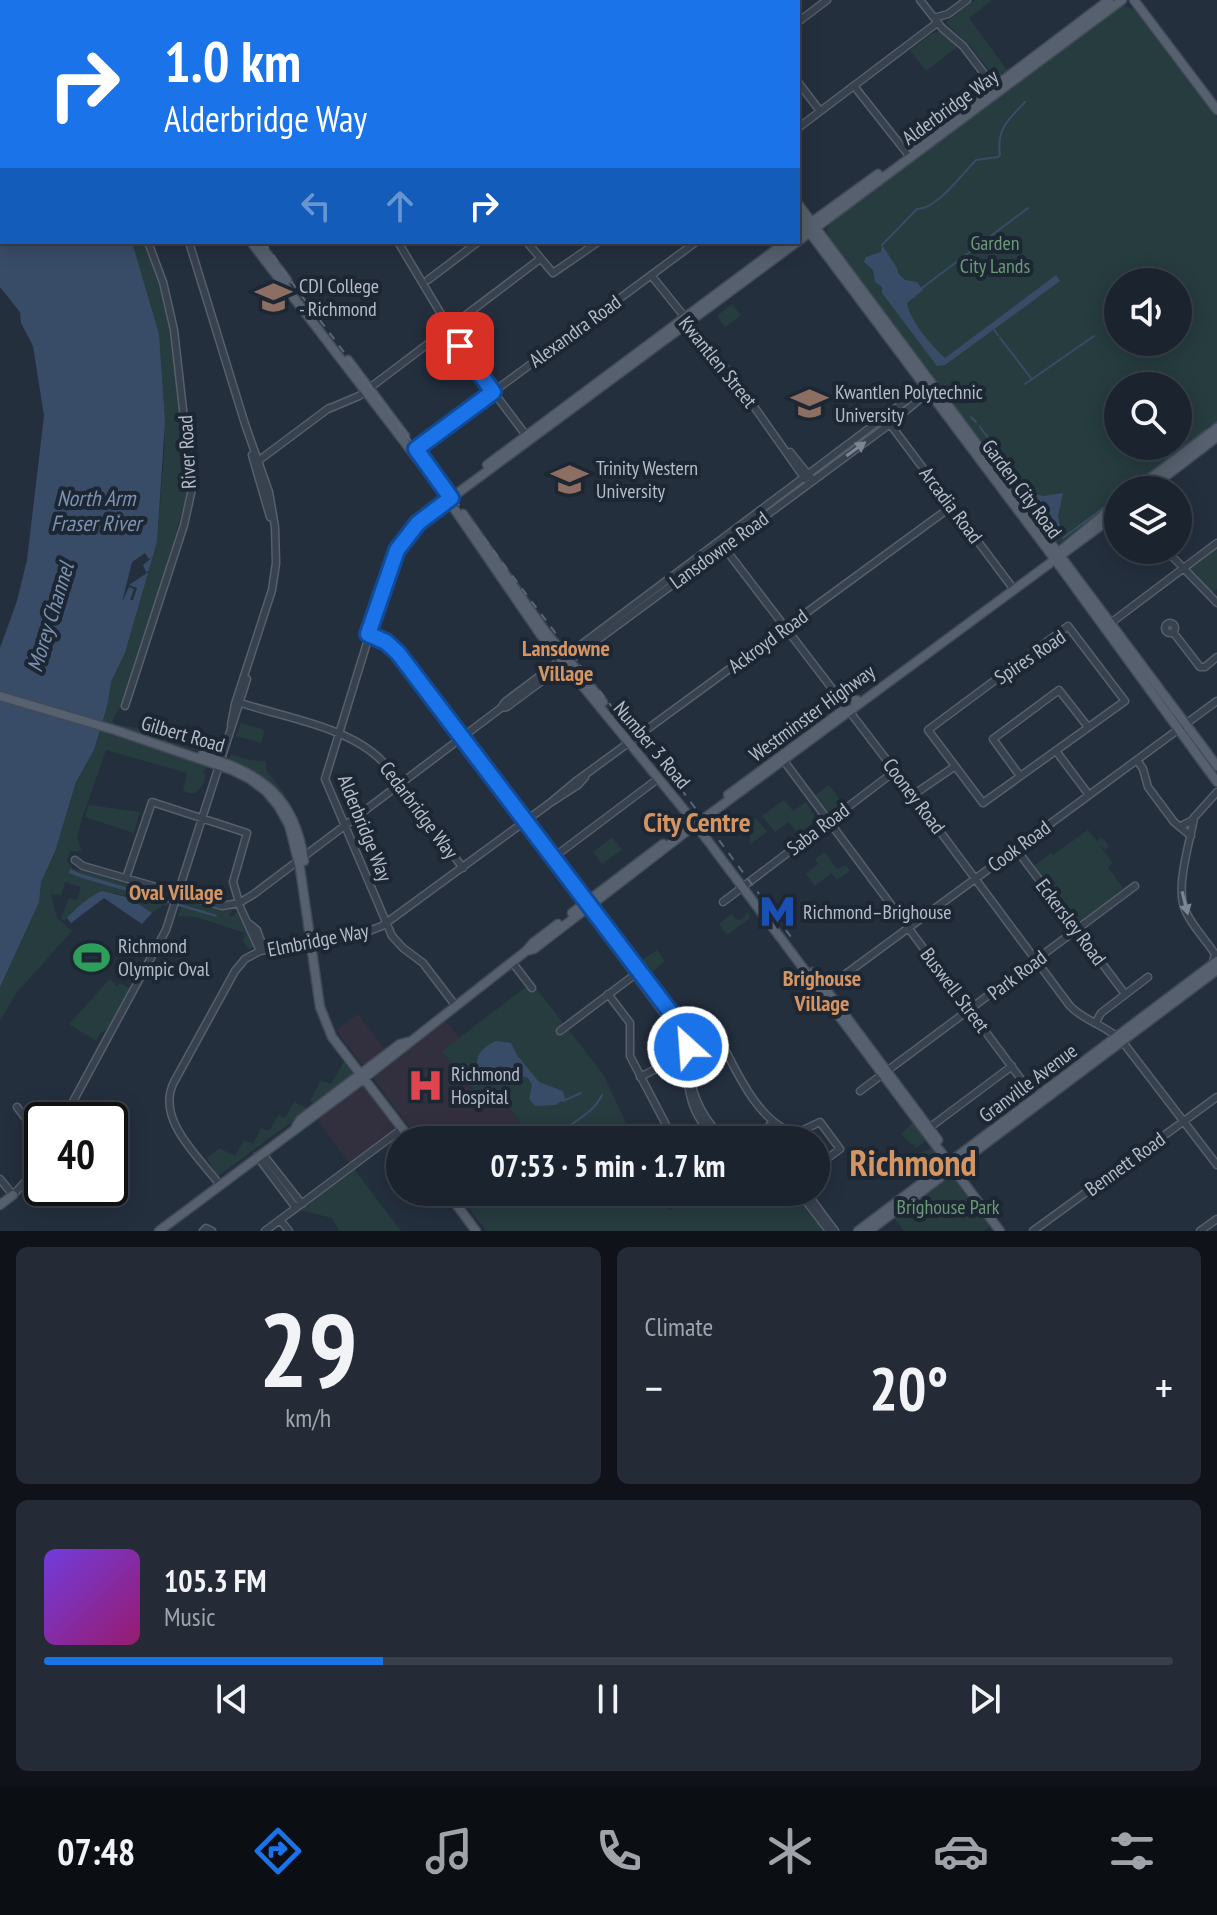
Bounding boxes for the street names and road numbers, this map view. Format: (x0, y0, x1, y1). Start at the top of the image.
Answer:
street label: Alderbridge Way (897, 63, 1004, 151)
street label: Alexandra Road (524, 289, 626, 373)
street label: Kwantlen Street (673, 311, 763, 413)
street label: River Road (172, 414, 202, 490)
street label: Garden City Road (976, 434, 1068, 544)
street label: Arcadia Road (914, 461, 988, 549)
street label: Lansdowne Road (664, 505, 774, 595)
street label: Ackroyd Road (723, 603, 813, 679)
street label: Spires Road (989, 624, 1071, 690)
street label: Westminster Highway (744, 658, 880, 767)
street label: Number 3 Road (608, 696, 696, 794)
street label: Gilbert Road (138, 710, 228, 758)
street label: Cooney Road (877, 753, 951, 839)
street label: Cedarbridge Way (374, 756, 464, 864)
street label: Alderbridge Way (332, 771, 398, 886)
street label: Saba Road (782, 797, 854, 861)
street label: Cook Road (982, 814, 1056, 878)
street label: Eckersley Road (1030, 874, 1112, 970)
street label: Elmbridge Way (265, 917, 371, 963)
street label: Buswell Street (915, 942, 996, 1038)
street label: Park Road (982, 944, 1052, 1006)
street label: Granville Avenue (974, 1038, 1082, 1128)
street label: Bennett Road (1080, 1126, 1170, 1202)

